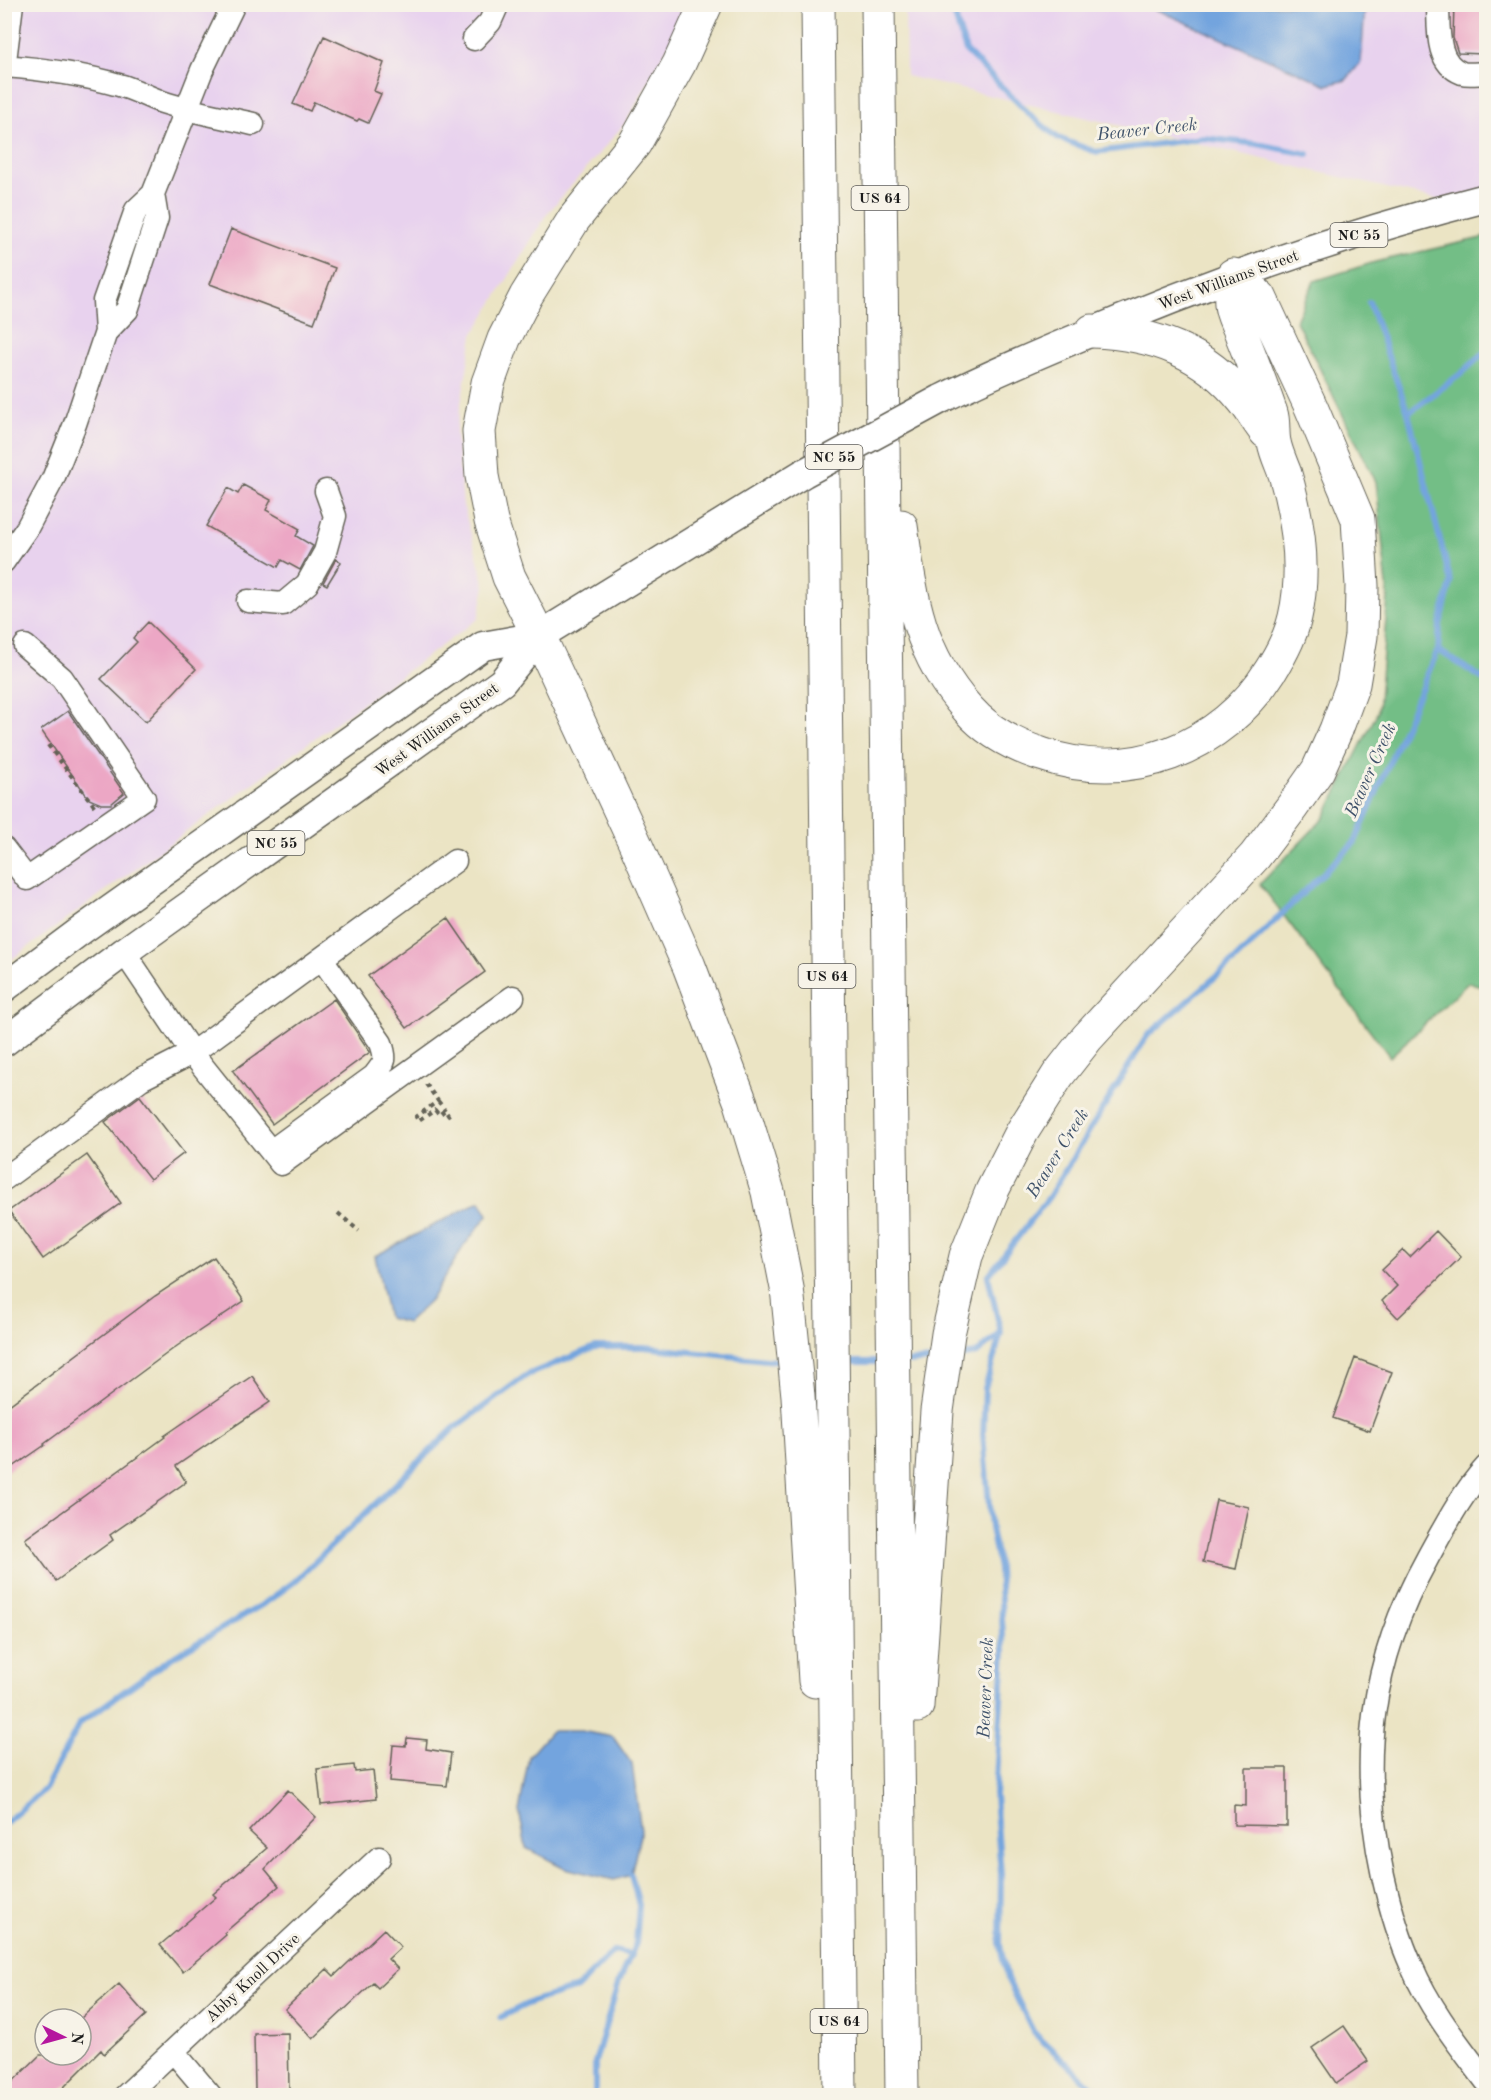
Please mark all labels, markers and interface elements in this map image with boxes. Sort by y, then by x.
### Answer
water label: Beaver Creek [1095,116,1198,144]
road number: US 64 [852,186,908,210]
road number: NC 55 [1330,223,1388,247]
street label: West Williams Street [1156,248,1301,314]
road number: NC 55 [806,445,862,469]
street label: West Williams Street [373,680,502,781]
water label: Beaver Creek [1342,720,1400,821]
road number: NC 55 [248,831,304,855]
road number: US 64 [798,964,856,988]
water label: Beaver Creek [1023,1106,1092,1202]
water label: Beaver Creek [975,1637,997,1740]
street label: Abby Knoll Drive [203,1931,303,2026]
north arrow [33,2007,93,2067]
road number: US 64 [810,2009,868,2033]
text: N [67,2031,84,2046]

